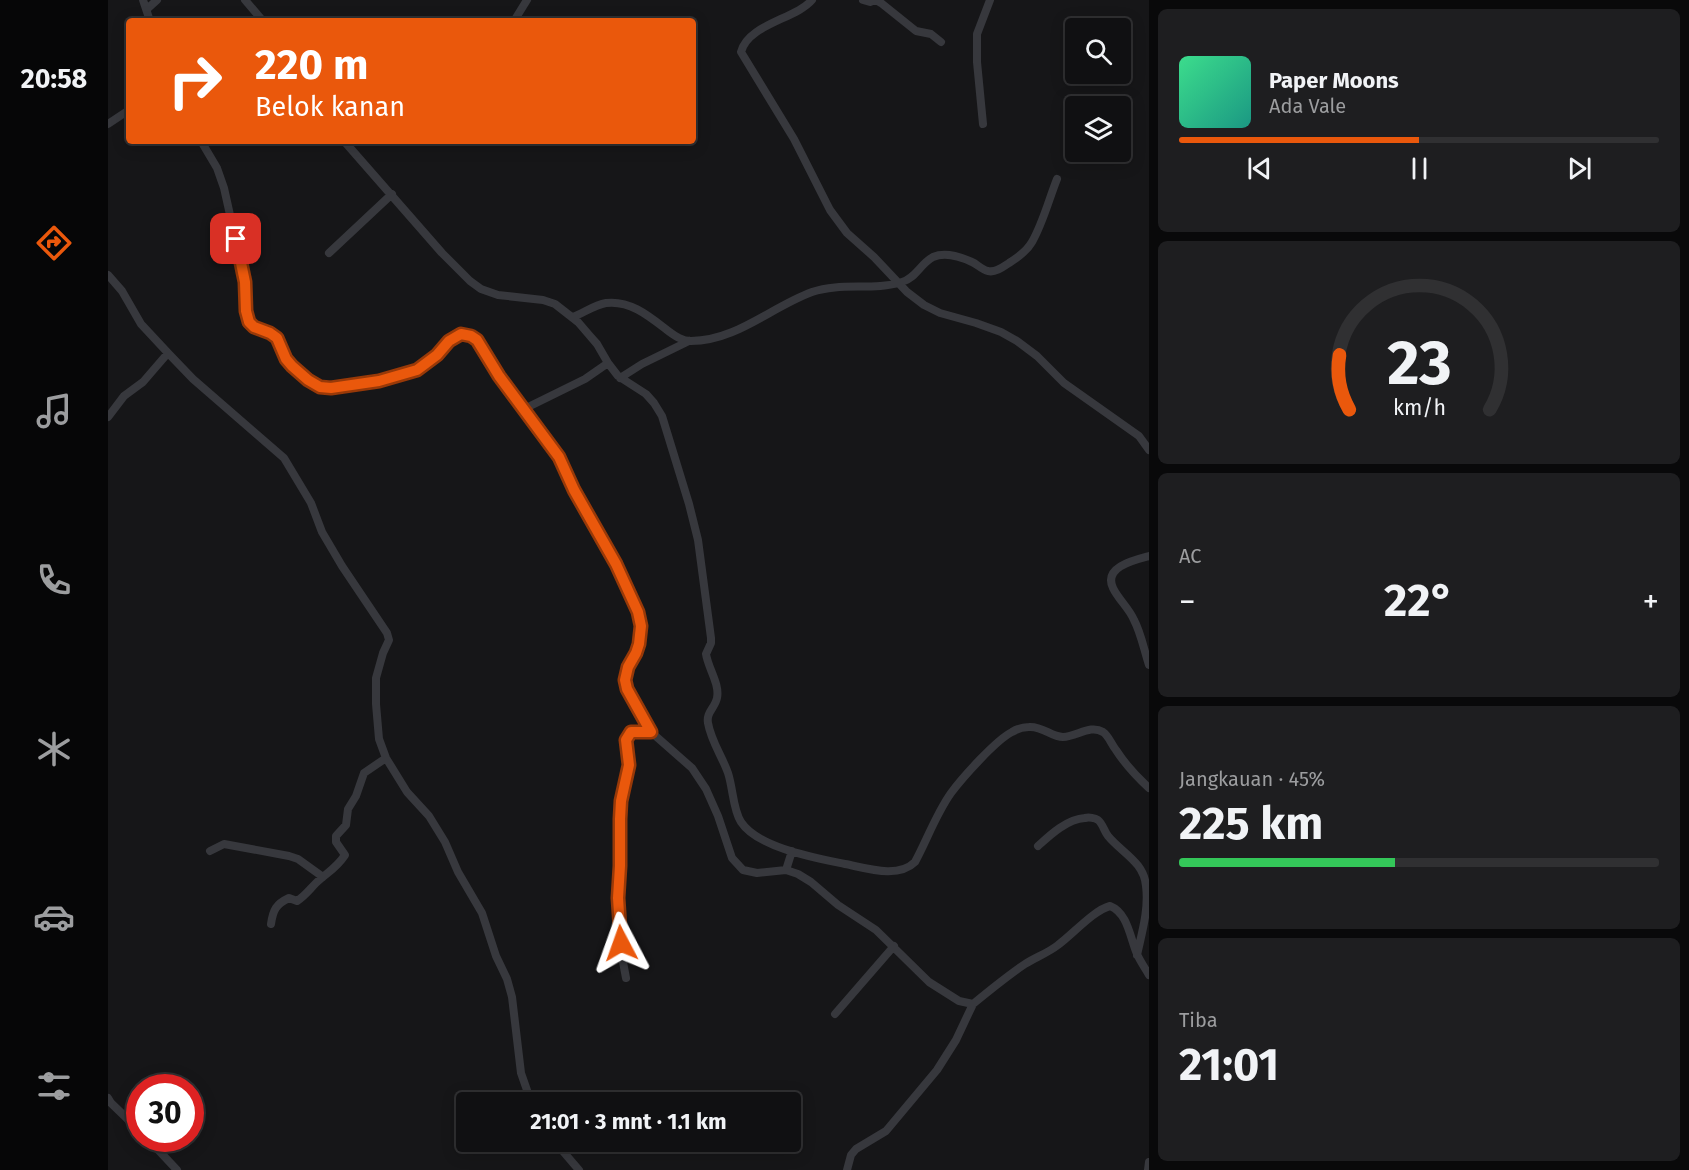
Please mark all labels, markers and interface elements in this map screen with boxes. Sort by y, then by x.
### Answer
map controls [1065,18,1131,162]
button: search [1065,18,1131,84]
text: 220 m [255,40,368,90]
icon: right [156,42,234,120]
text: 20:58 [21,63,87,95]
text: Paper Moons [1269,67,1399,94]
text: Belok kanan [255,91,405,123]
text: Ada Vale [1269,94,1346,118]
button: layers [1065,96,1131,162]
icon: previous [1243,152,1276,185]
icon: pause [1403,152,1436,185]
icon: next [1563,152,1596,185]
pin [210,213,261,264]
icon: directions [33,222,75,264]
icon: arrive [219,222,252,255]
text: 23 [1387,326,1451,401]
icon: music [33,390,75,432]
text: km/h [1392,395,1446,421]
text: AC [1179,544,1201,568]
icon: phone [33,559,75,601]
text: 22° [1384,574,1454,628]
text: − [1179,582,1196,622]
text: + [1643,582,1659,622]
icon: climate [33,728,75,770]
text: Jangkauan · 45% [1179,767,1325,791]
text: 225 km [1179,797,1323,851]
icon: car [33,896,75,938]
position arrow [589,911,653,975]
text: Tiba [1179,1008,1218,1032]
text: 21:01 [1179,1038,1279,1092]
icon: filters [33,1065,75,1107]
speed limit sign: 30 [126,1074,204,1152]
text: 21:01 · 3 mnt · 1.1 km [530,1108,727,1135]

